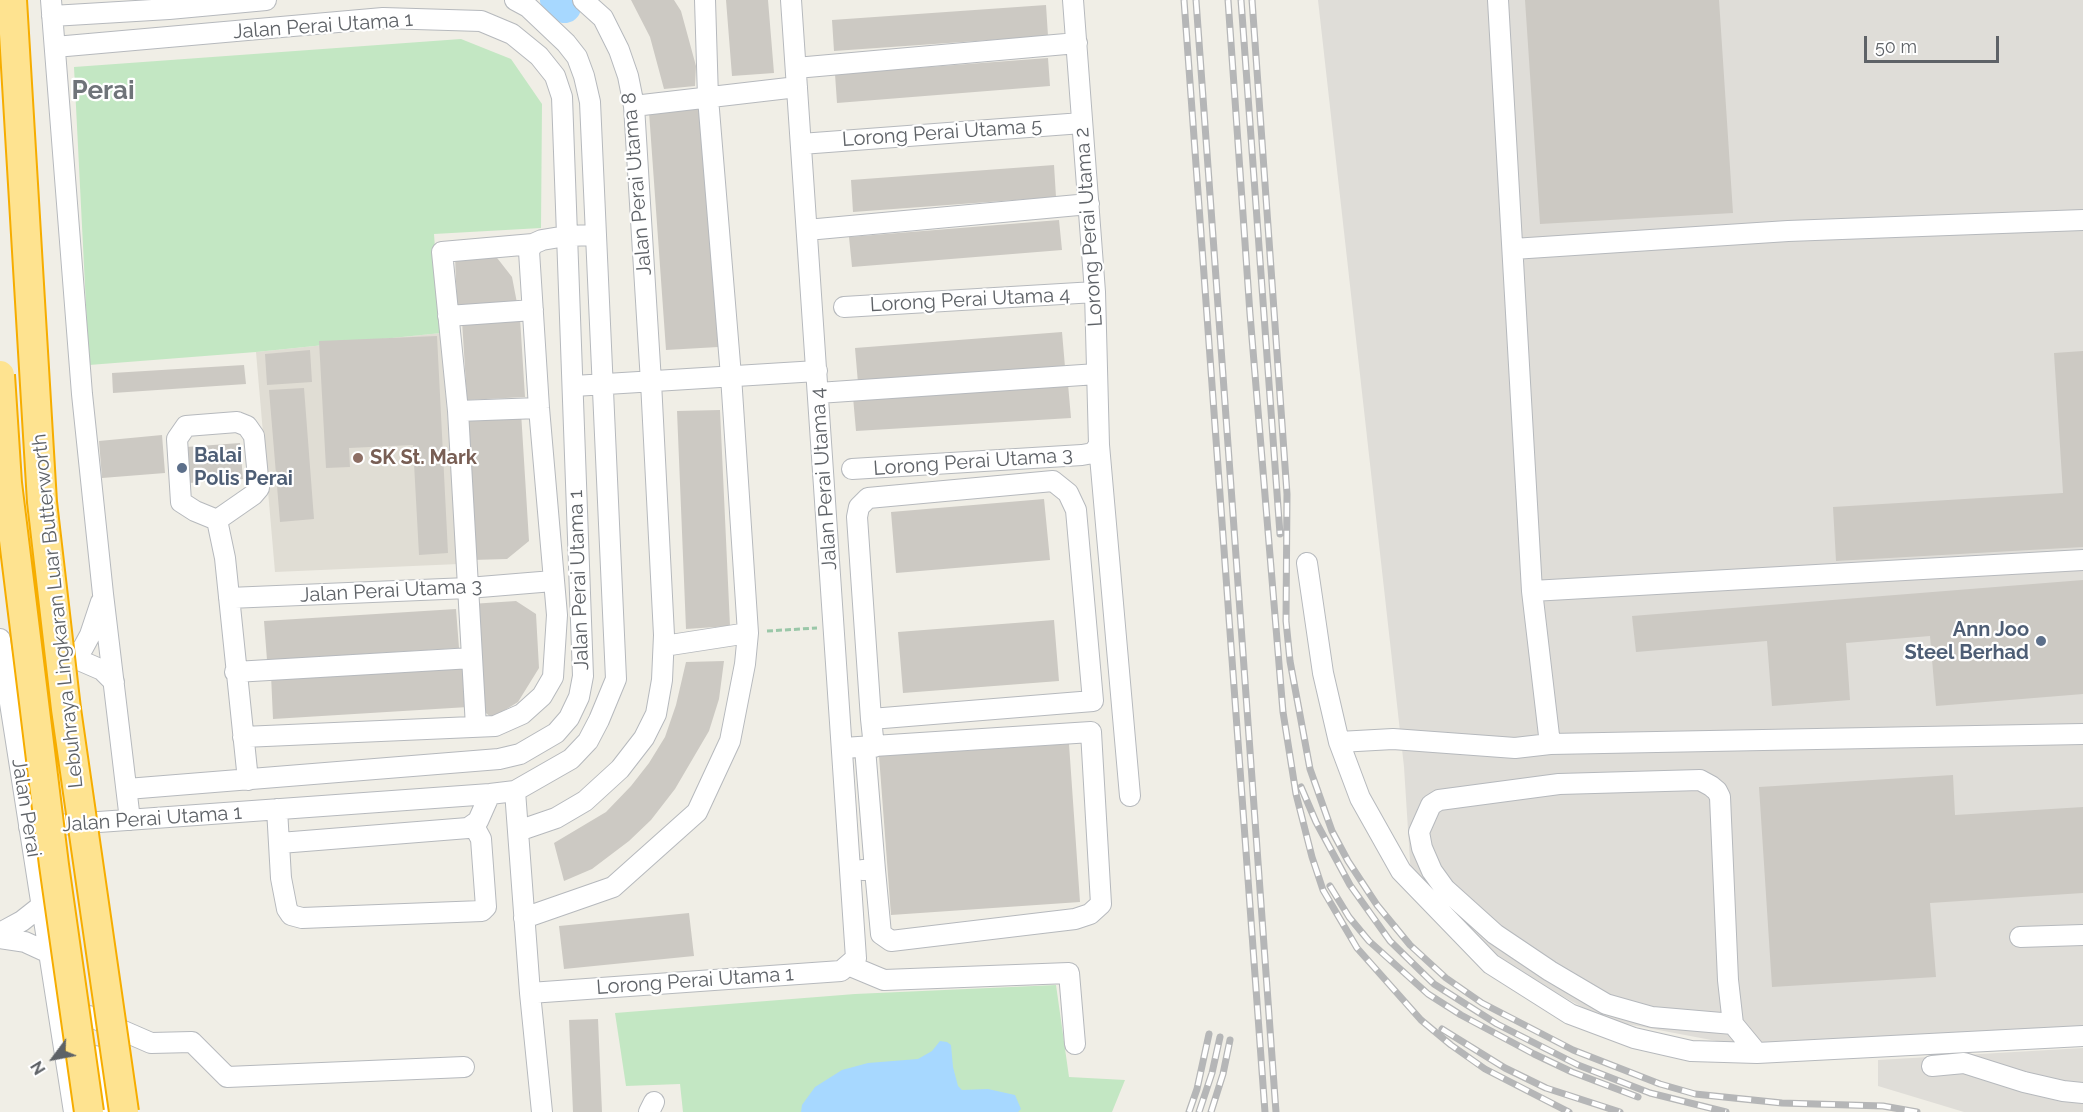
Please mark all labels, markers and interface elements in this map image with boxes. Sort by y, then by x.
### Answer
street label: Jalan Perai Utama 1 [232,8,414,44]
scale bar [1867,24,2002,62]
text: 50 m [1875,36,1917,57]
district label: Perai [71,75,135,107]
street label: Jalan Perai Utama 8 [617,91,657,277]
street label: Lorong Perai Utama 5 [841,114,1043,152]
street label: Lorong Perai Utama 2 [1070,127,1108,327]
street label: Lorong Perai Utama 4 [869,283,1071,317]
street label: Jalan Perai Utama 4 [806,387,842,571]
street label: Lebuhraya Lingkaran Luar Butterworth [27,433,89,789]
street label: Lorong Perai Utama 3 [872,443,1074,481]
place label: Balai Polis Perai [194,444,293,491]
place label: SK St. Mark [370,446,477,470]
marker: SK St. Mark [351,451,365,465]
marker: Balai Polis Perai [175,461,189,475]
street label: Jalan Perai Utama 1 [564,489,594,671]
street label: Jalan Perai Utama 3 [299,574,483,608]
place label: Ann Joo Steel Berhad [1905,618,2029,665]
marker: Ann Joo Steel Berhad [2034,634,2048,648]
street label: Jalan Perai [6,757,46,859]
street label: Jalan Perai Utama 1 [61,801,243,837]
street label: Lorong Perai Utama 1 [595,962,795,1000]
north arrow [24,1028,84,1088]
text: N [27,1058,50,1078]

